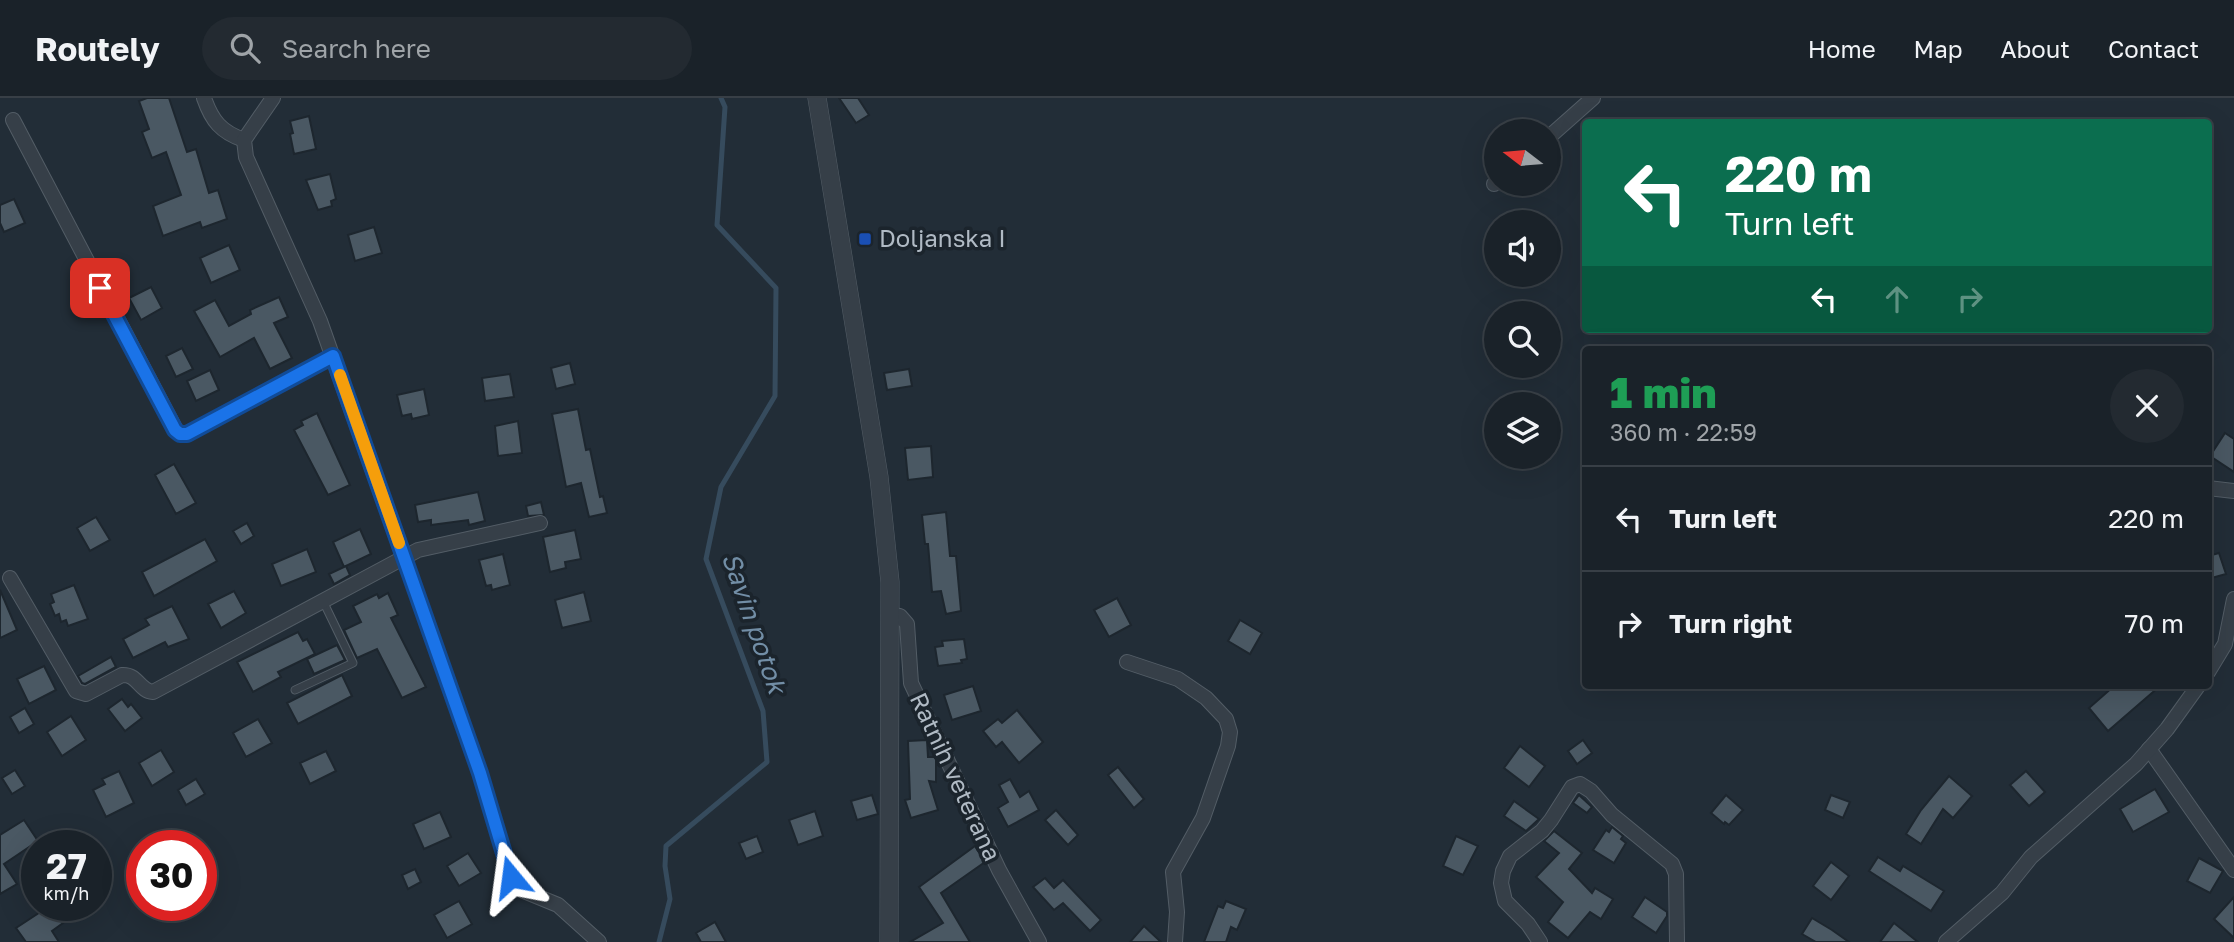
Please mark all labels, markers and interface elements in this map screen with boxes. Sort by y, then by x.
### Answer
search box [202,17,692,80]
text: Routely [35,29,160,68]
icon: search [226,29,264,67]
text: Search here [282,33,431,64]
text: Home [1808,34,1876,63]
text: Map [1914,34,1963,63]
text: About [2001,34,2070,63]
text: Contact [2108,34,2199,63]
north arrow [1484,119,1561,196]
map controls [1484,119,1561,469]
text: 220 m [1725,144,1872,203]
icon: left [1610,147,1701,238]
text: Turn left [1725,204,1854,242]
button: sound [1484,210,1561,287]
place label: Doljanska I [879,223,1006,252]
marker: Doljanska I [857,231,873,247]
pin [70,258,130,318]
icon: arrive [81,269,119,307]
icon: left [1805,280,1843,318]
icon: ahead [1878,280,1916,318]
icon: right [1951,280,1989,318]
button: search [1484,301,1561,378]
text: 1 min [1610,367,1717,417]
button: close [2110,369,2184,443]
button: layers [1484,392,1561,469]
text: 360 m · 22:59 [1610,418,1757,446]
icon: left [1610,500,1648,538]
text: Turn left [1669,503,1777,534]
text: 220 m [2108,503,2184,534]
water label: Savin potok [716,548,794,700]
icon: right [1610,605,1648,643]
text: Turn right [1669,608,1792,639]
text: 70 m [2125,608,2184,639]
street label: Ratnih veterana [905,688,1008,865]
speed limit sign: 30 [126,830,217,921]
position arrow [474,840,548,914]
text: 27 [46,845,87,887]
text: km/h [44,882,89,904]

